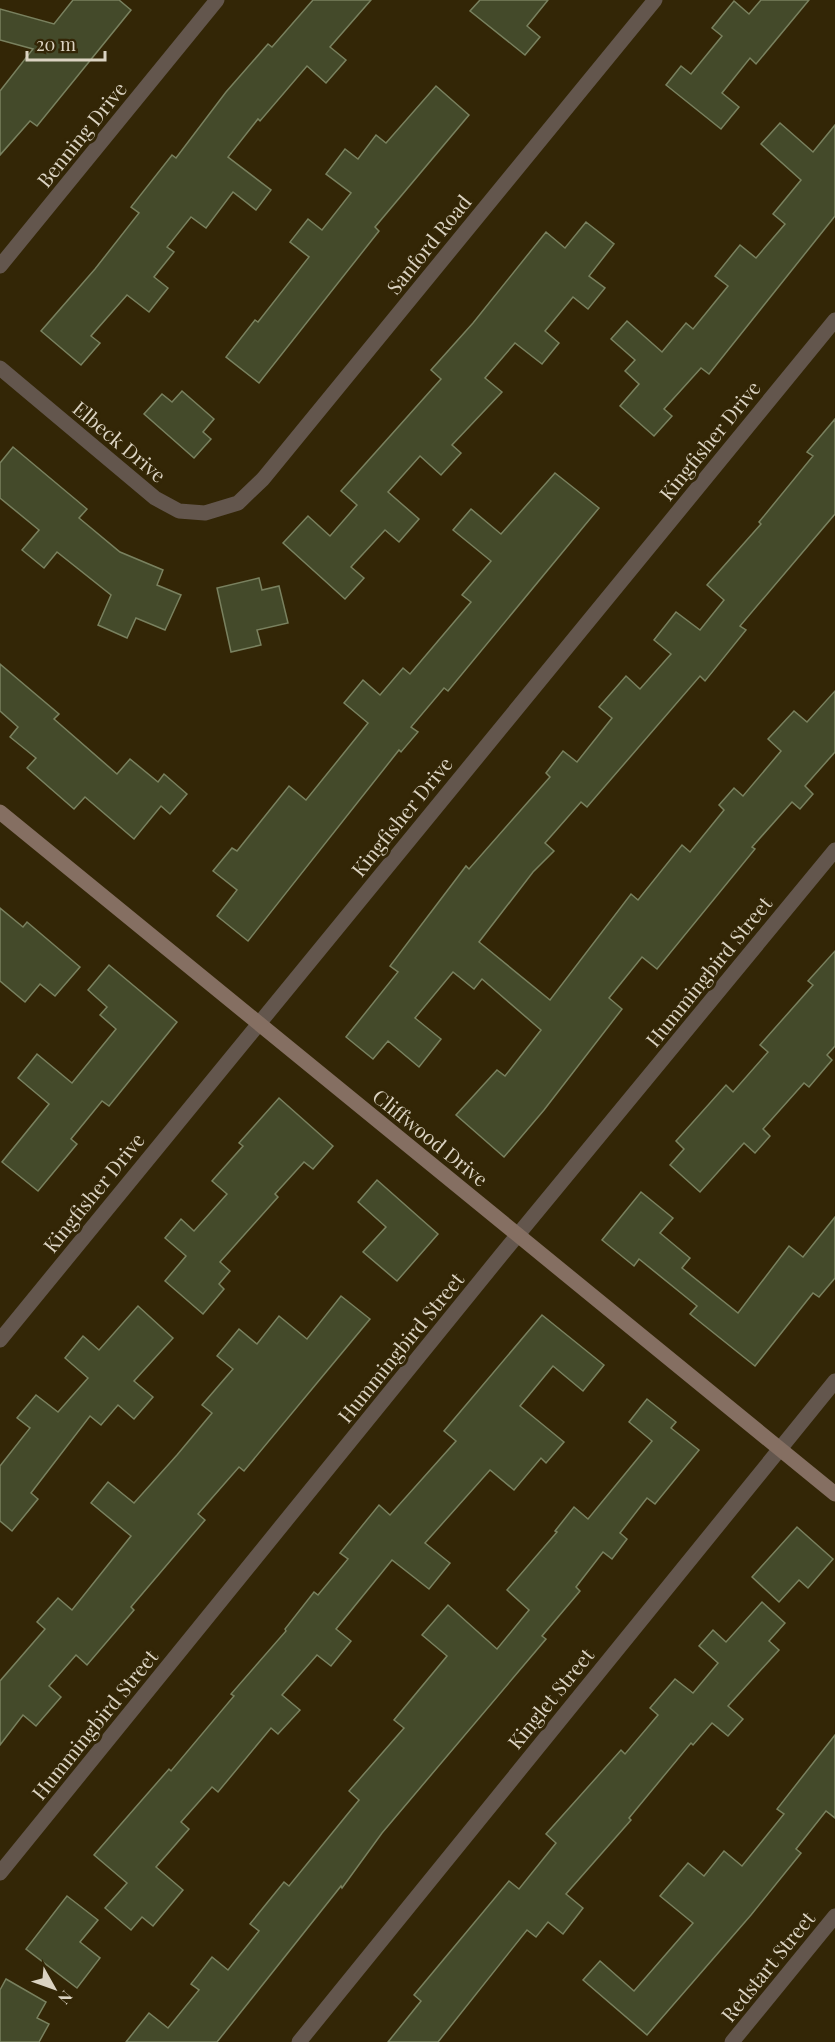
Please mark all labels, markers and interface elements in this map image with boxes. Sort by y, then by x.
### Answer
scale bar [27,24,105,62]
text: 20 m [36,32,76,56]
street label: Benning Drive [30,76,132,192]
street label: Sanford Road [380,188,477,299]
street label: Kingfisher Drive [652,374,766,506]
street label: Elbeck Drive [68,394,172,488]
street label: Kingfisher Drive [344,750,458,882]
street label: Hummingbird Street [639,889,778,1052]
street label: Cliffwood Drive [368,1082,494,1192]
street label: Kingfisher Drive [36,1126,150,1258]
street label: Hummingbird Street [331,1265,470,1428]
street label: Kinglet Street [501,1641,600,1754]
street label: Hummingbird Street [25,1642,164,1805]
street label: Redstart Street [714,1904,821,2027]
north arrow [24,1958,84,2018]
text: N [54,1987,78,2009]

